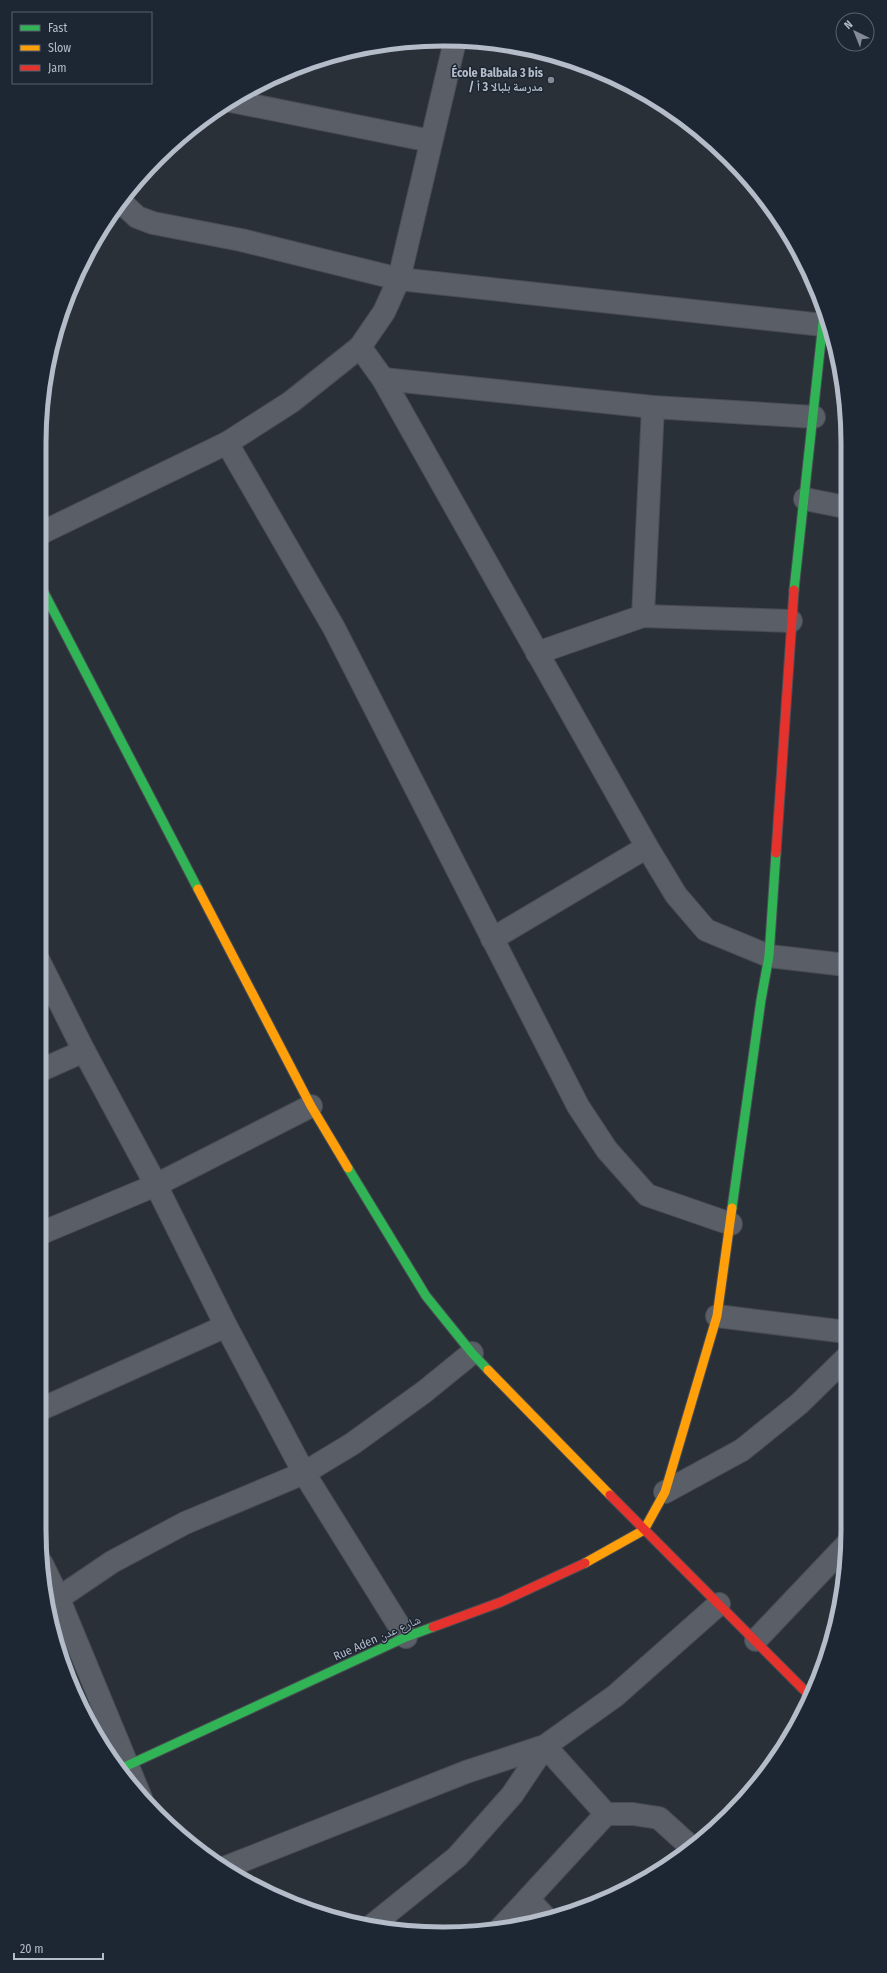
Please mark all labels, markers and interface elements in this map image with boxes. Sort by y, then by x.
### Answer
legend [12,12,152,84]
north arrow [835,12,875,52]
text: N [842,18,855,32]
text: Fast [48,21,67,35]
text: Slow [48,41,71,55]
text: Jam [48,61,66,75]
place label: École Balbala 3 bis / مدرسة بلبالا 3 أ [452,64,544,94]
marker: École Balbala 3 bis / مدرسة بلبالا 3 أ [546,75,556,85]
street label: Rue Aden شارع عدن [331,1612,423,1664]
scale bar [14,1935,103,1961]
text: 20 m [20,1942,44,1956]

